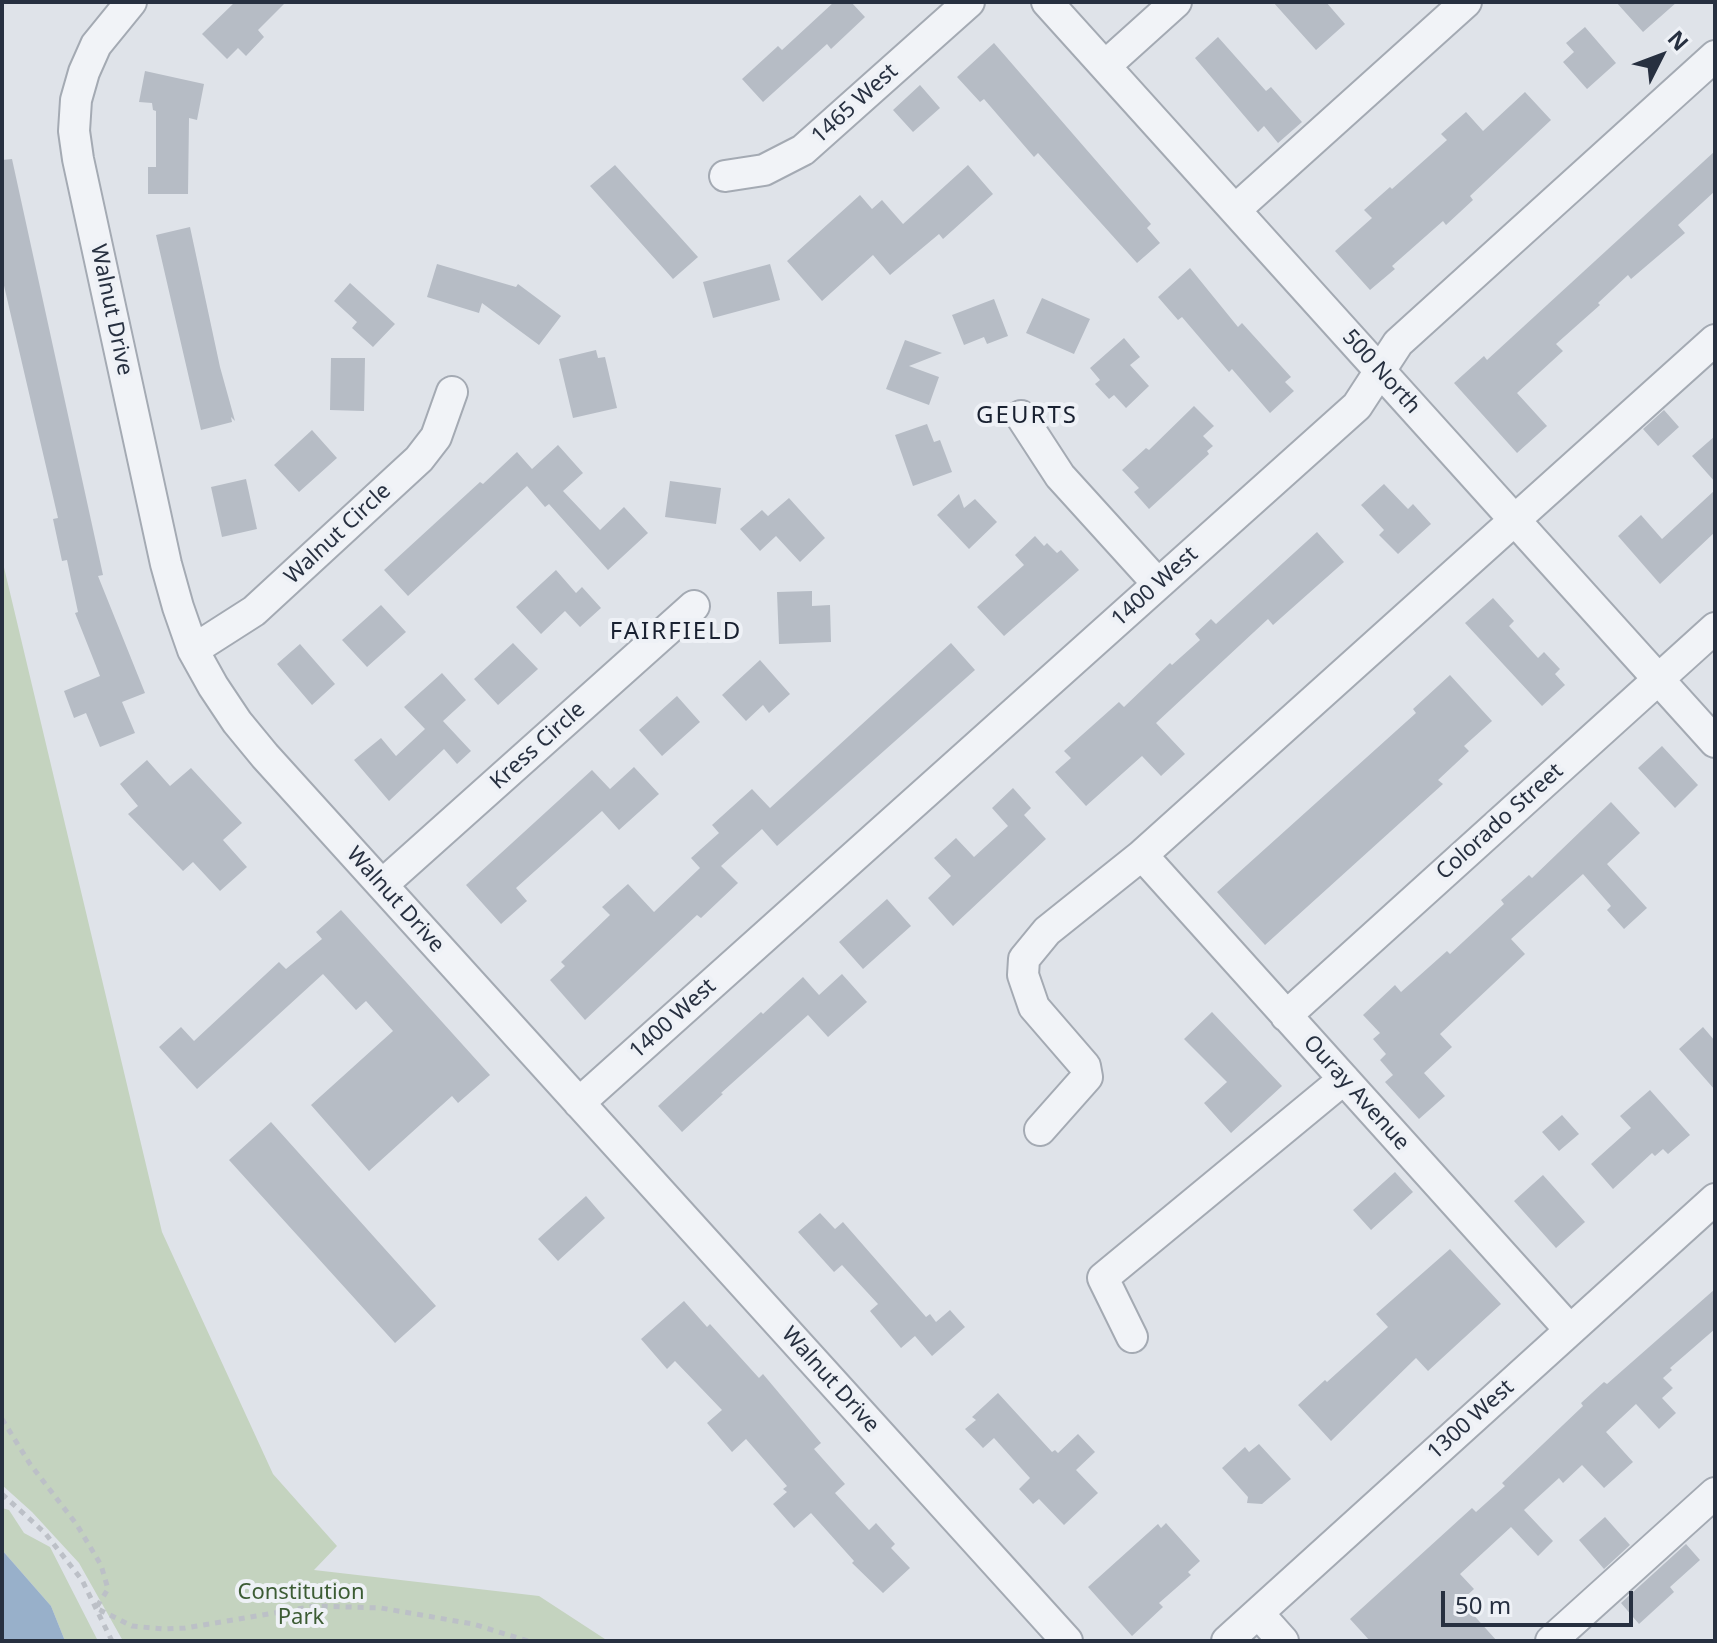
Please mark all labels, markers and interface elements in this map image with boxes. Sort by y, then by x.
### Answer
north arrow [1621,16,1701,96]
text: N [1662,23,1696,57]
street label: 1465 West [806,58,904,150]
street label: Walnut Drive [84,242,138,378]
street label: 500 North [1336,324,1426,420]
district label: GEURTS [976,402,1078,430]
street label: Walnut Circle [279,478,397,590]
street label: 1400 West [1106,541,1204,633]
district label: FAIRFIELD [610,618,742,646]
street label: Kress Circle [485,697,591,795]
street label: Colorado Street [1431,758,1569,886]
street label: Walnut Drive [341,842,449,958]
street label: 1400 West [624,973,722,1065]
street label: Ouray Avenue [1297,1030,1415,1156]
street label: Walnut Drive [776,1322,884,1438]
street label: 1300 West [1422,1374,1520,1466]
scale bar [1445,1575,1637,1625]
park label: Constitution Park [237,1580,365,1632]
text: 50 m [1455,1588,1511,1621]

